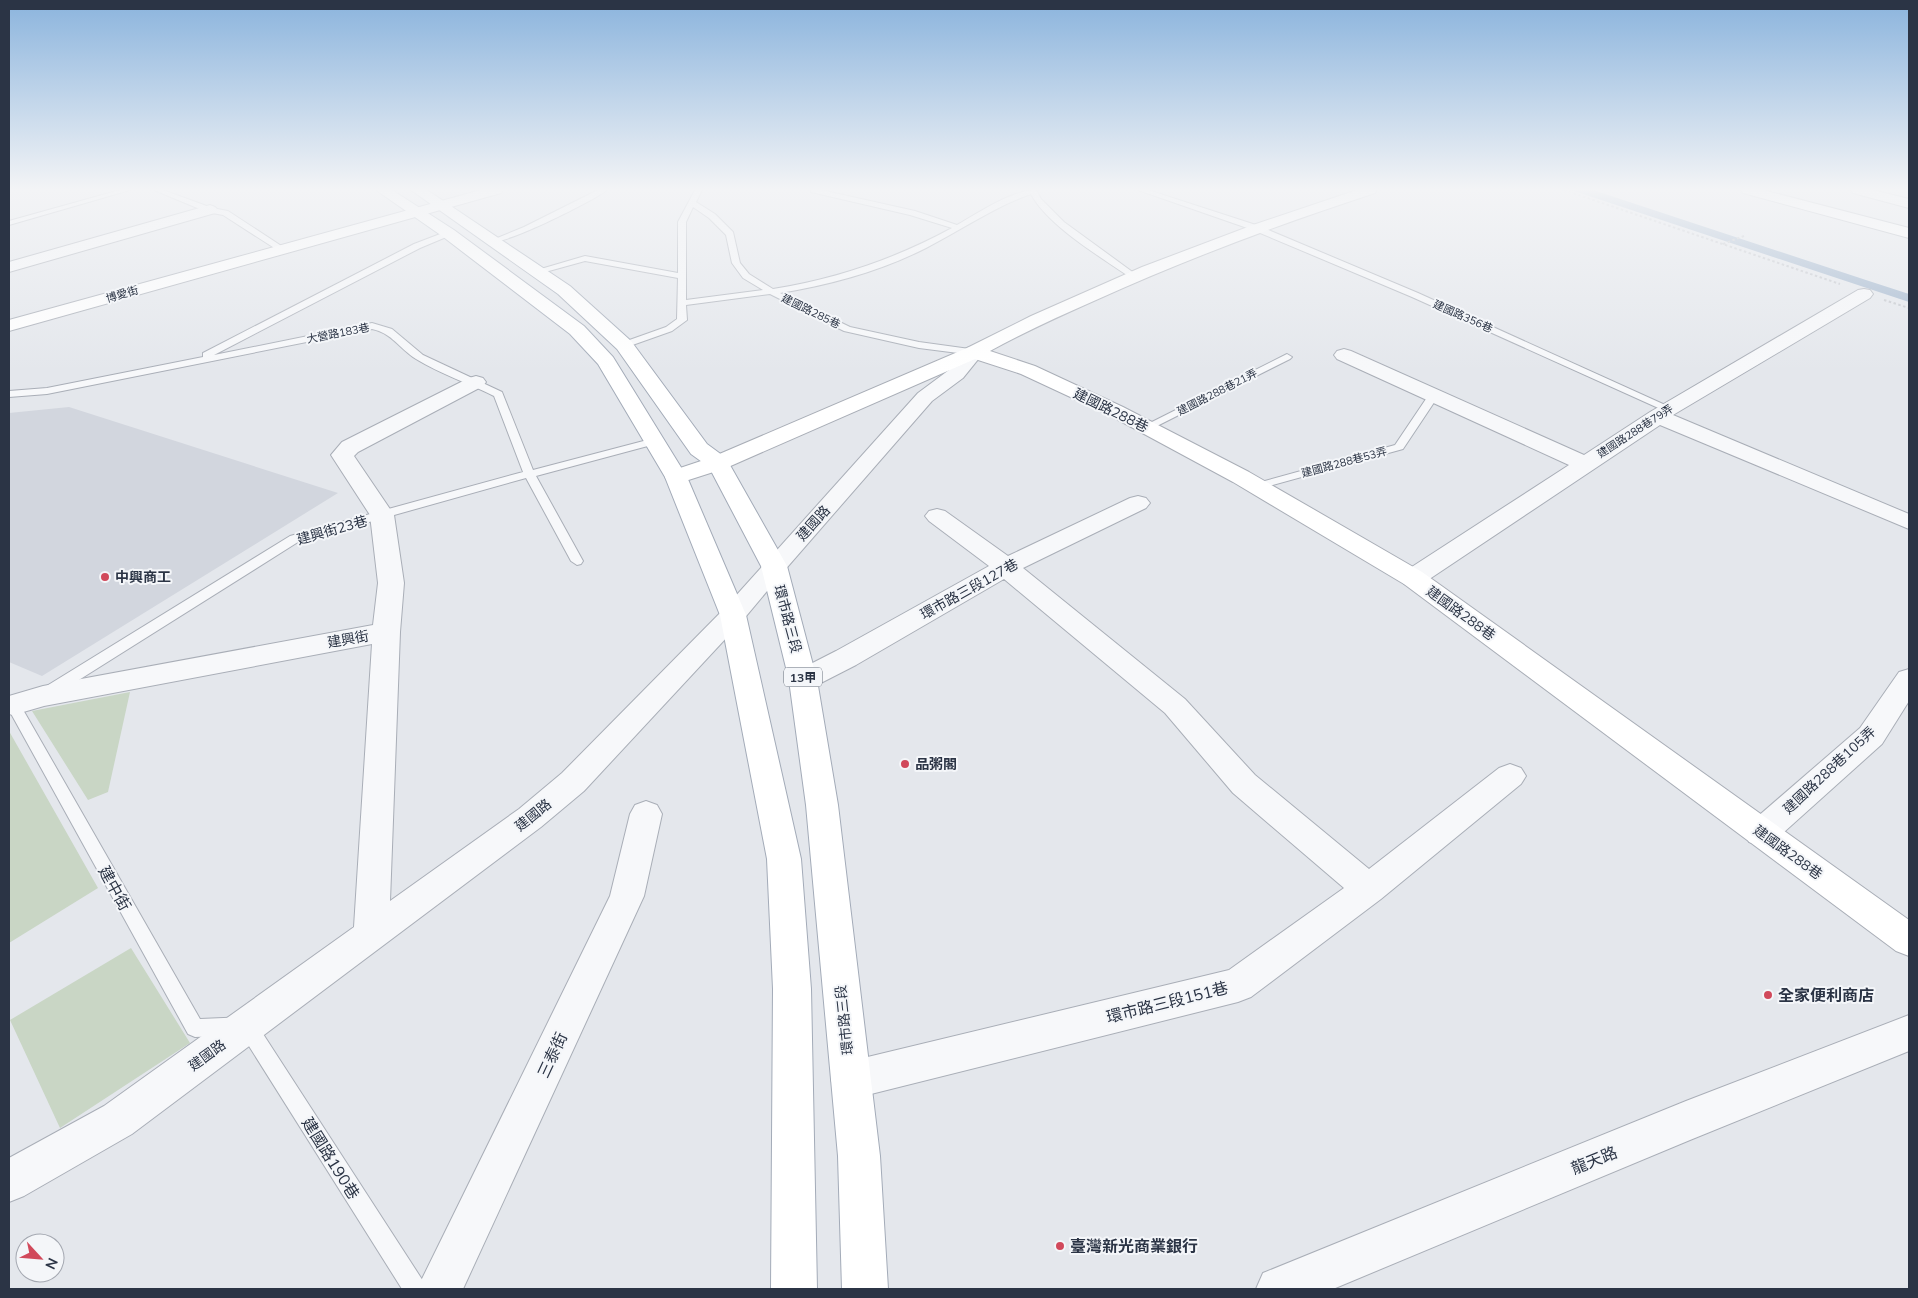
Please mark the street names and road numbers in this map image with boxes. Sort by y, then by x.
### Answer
street label: 博愛街 [104,283,140,305]
street label: 建國路285巷 [779,291,843,331]
street label: 建國路356巷 [1431,297,1495,335]
street label: 大營路183巷 [305,320,371,346]
street label: 建國路288巷21弄 [1175,366,1259,418]
street label: 建國路288巷 [1071,384,1151,436]
street label: 建國路288巷79弄 [1594,401,1676,461]
street label: 建國路288巷53弄 [1300,444,1388,480]
street label: 建國路 [792,501,834,545]
street label: 建興街23巷 [295,511,369,549]
street label: 環市路三段127巷 [917,555,1021,623]
street label: 建國路288巷 [1423,582,1499,644]
street label: 環市路三段 [770,583,806,655]
street label: 建興街 [326,626,370,652]
road number: 13甲 [784,668,822,686]
street label: 建國路288巷105弄 [1779,722,1879,818]
street label: 建國路 [511,795,555,835]
street label: 建國路288巷 [1750,821,1826,883]
street label: 建中街 [95,862,135,914]
street label: 環市路三段151巷 [1104,977,1230,1027]
street label: 環市路三段 [831,984,857,1056]
street label: 三泰街 [533,1029,571,1081]
street label: 建國路 [185,1035,229,1075]
street label: 建國路190巷 [298,1113,364,1203]
street label: 龍天路 [1568,1142,1620,1178]

